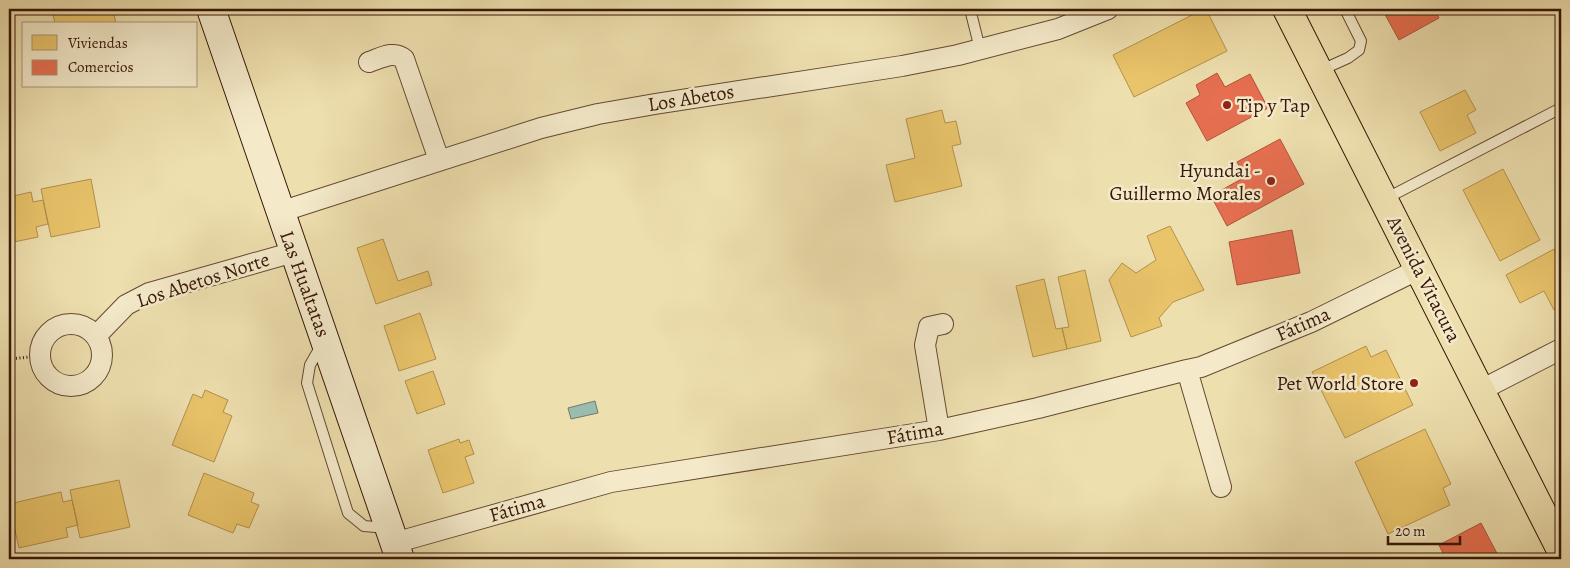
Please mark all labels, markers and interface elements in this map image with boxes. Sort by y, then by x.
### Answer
legend [22,22,198,88]
text: Viviendas [67,33,128,53]
text: Comercios [68,57,133,77]
street label: Los Abetos [646,78,736,118]
place label: Tip y Tap [1237,92,1310,119]
marker: Tip y Tap [1221,99,1233,111]
place label: Hyundai - Guillermo Morales [1110,157,1261,207]
marker: Hyundai - Guillermo Morales [1265,175,1277,187]
street label: Avenida Vitacura [1380,210,1468,347]
street label: Las Hualtatas [273,227,337,341]
street label: Los Abetos Norte [133,246,273,314]
street label: Fátima [1272,300,1335,348]
place label: Pet World Store [1276,370,1404,397]
marker: Pet World Store [1408,377,1420,389]
street label: Fátima [885,415,946,451]
street label: Fátima [486,487,549,529]
scale bar [1388,513,1460,545]
text: 20 m [1395,521,1426,541]

